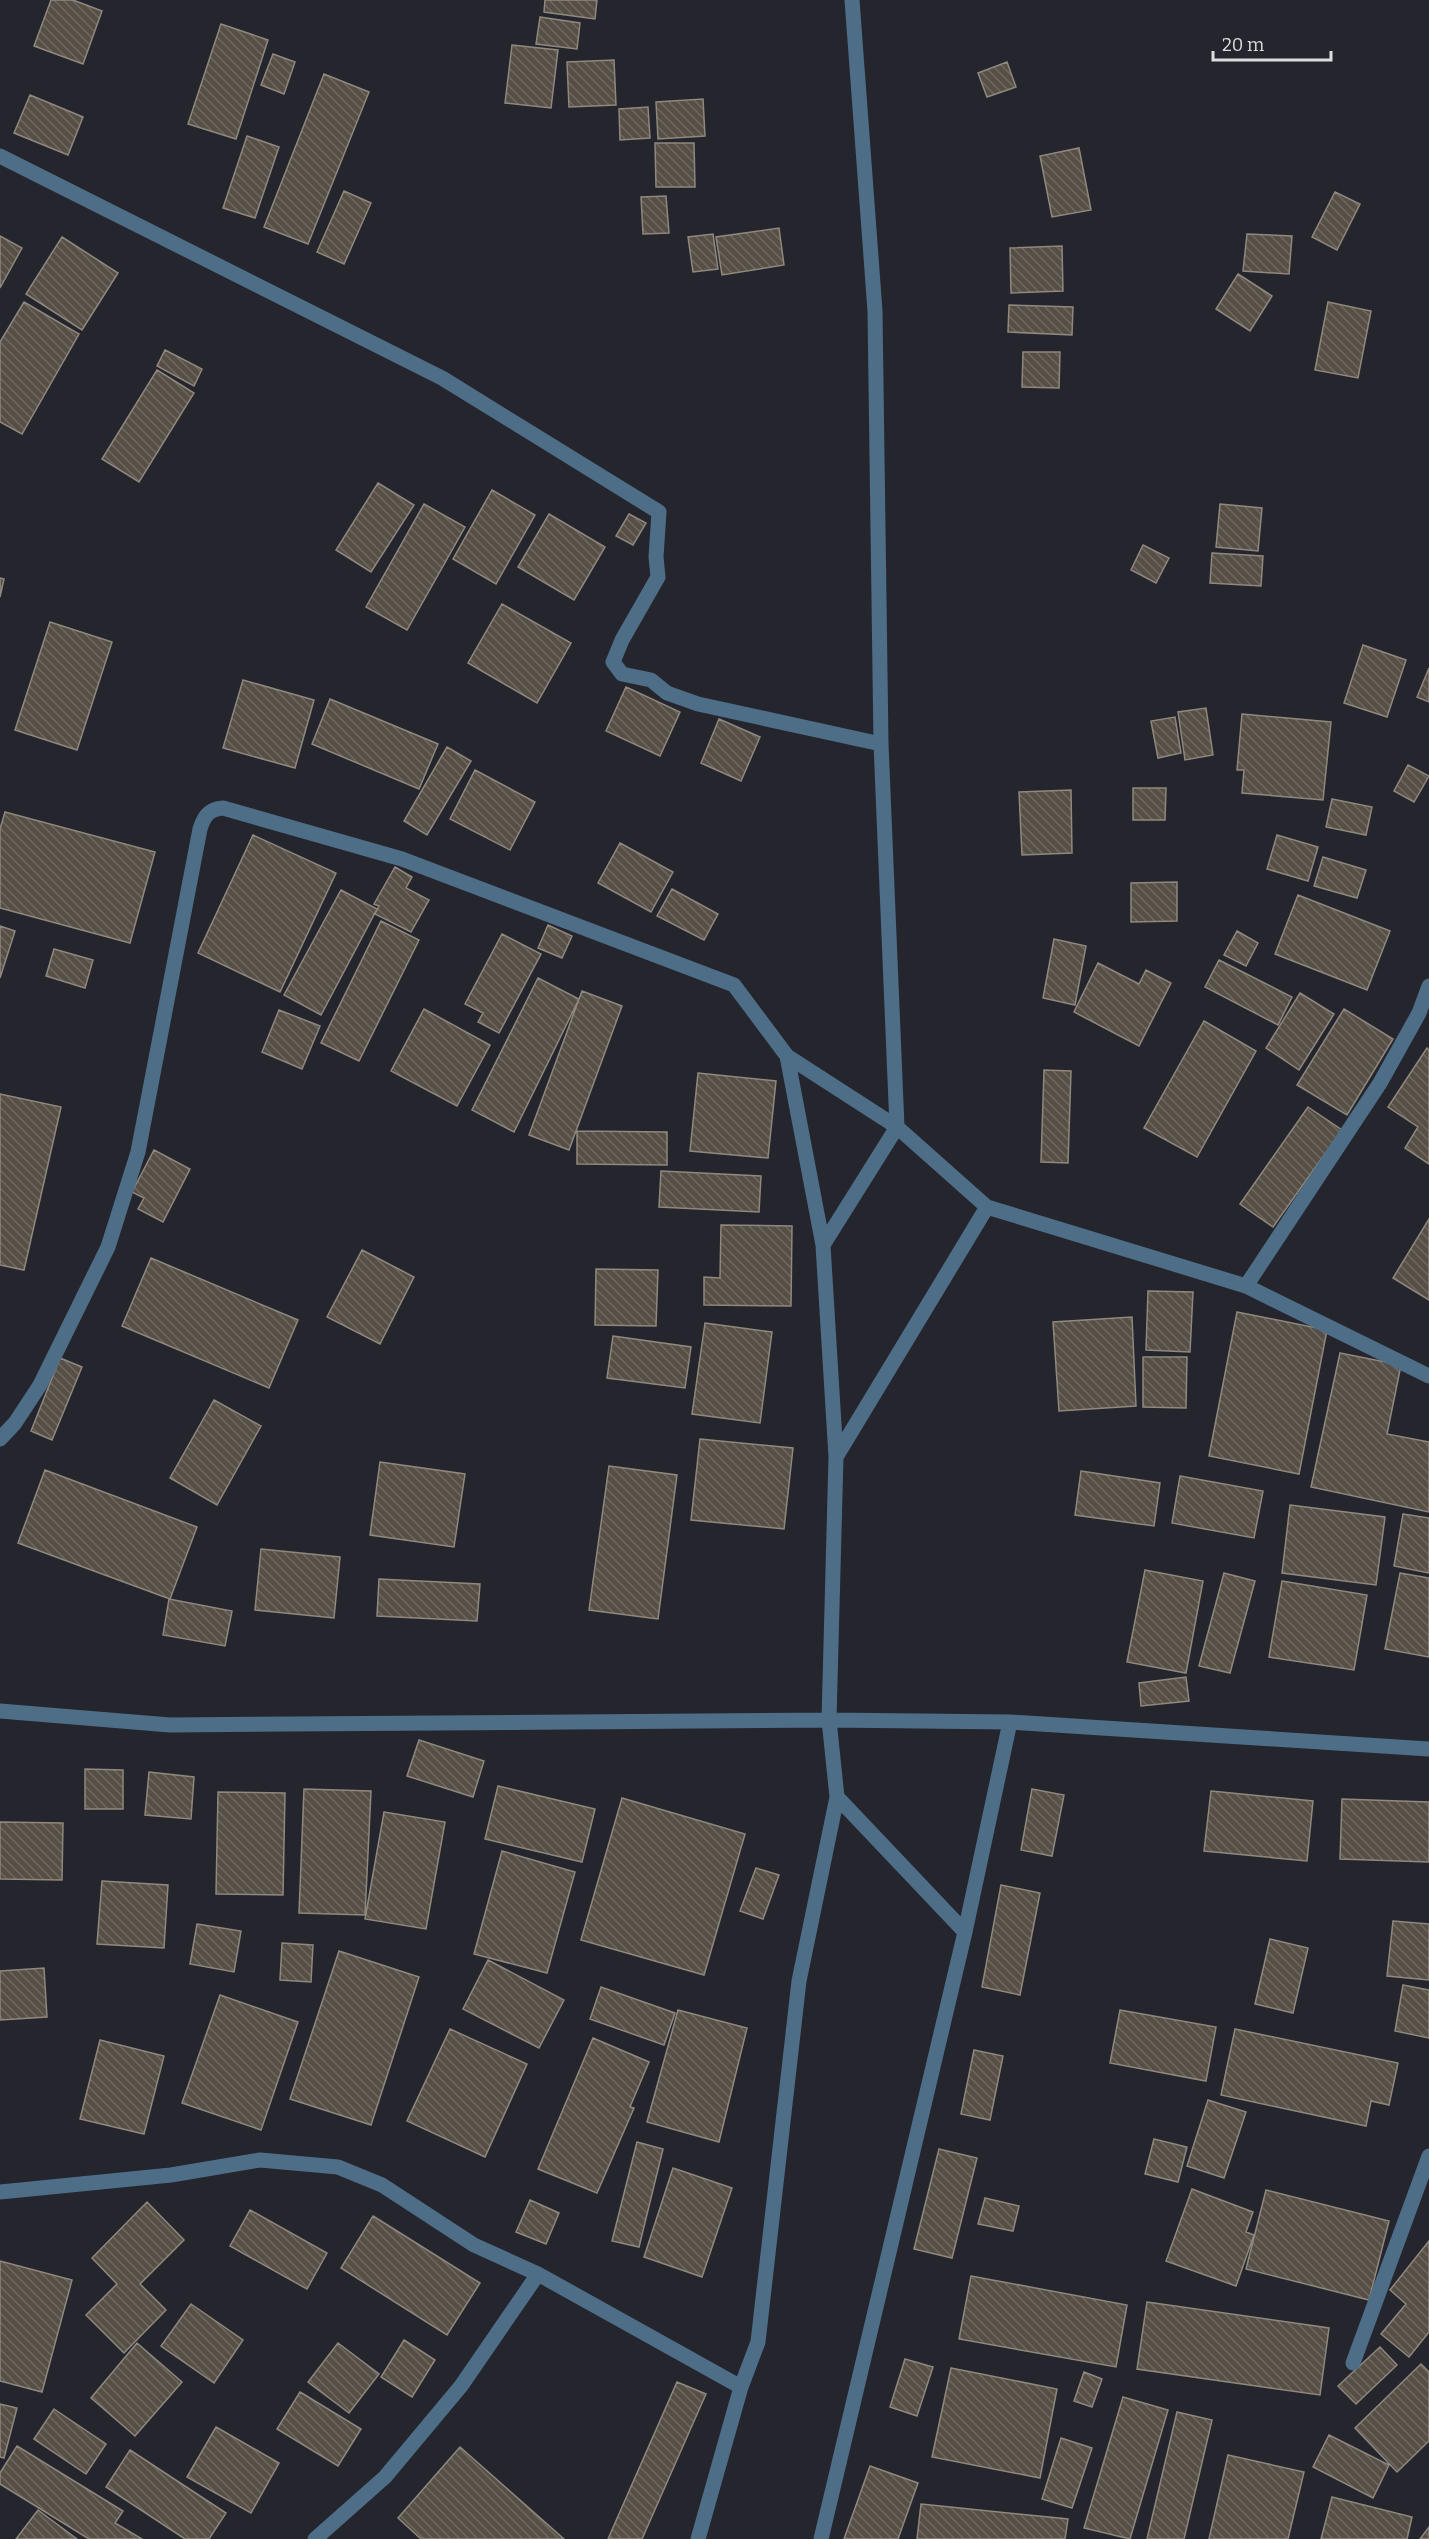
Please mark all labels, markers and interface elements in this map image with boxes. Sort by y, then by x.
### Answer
scale bar [1213,24,1332,62]
text: 20 m [1222,34,1264,56]

